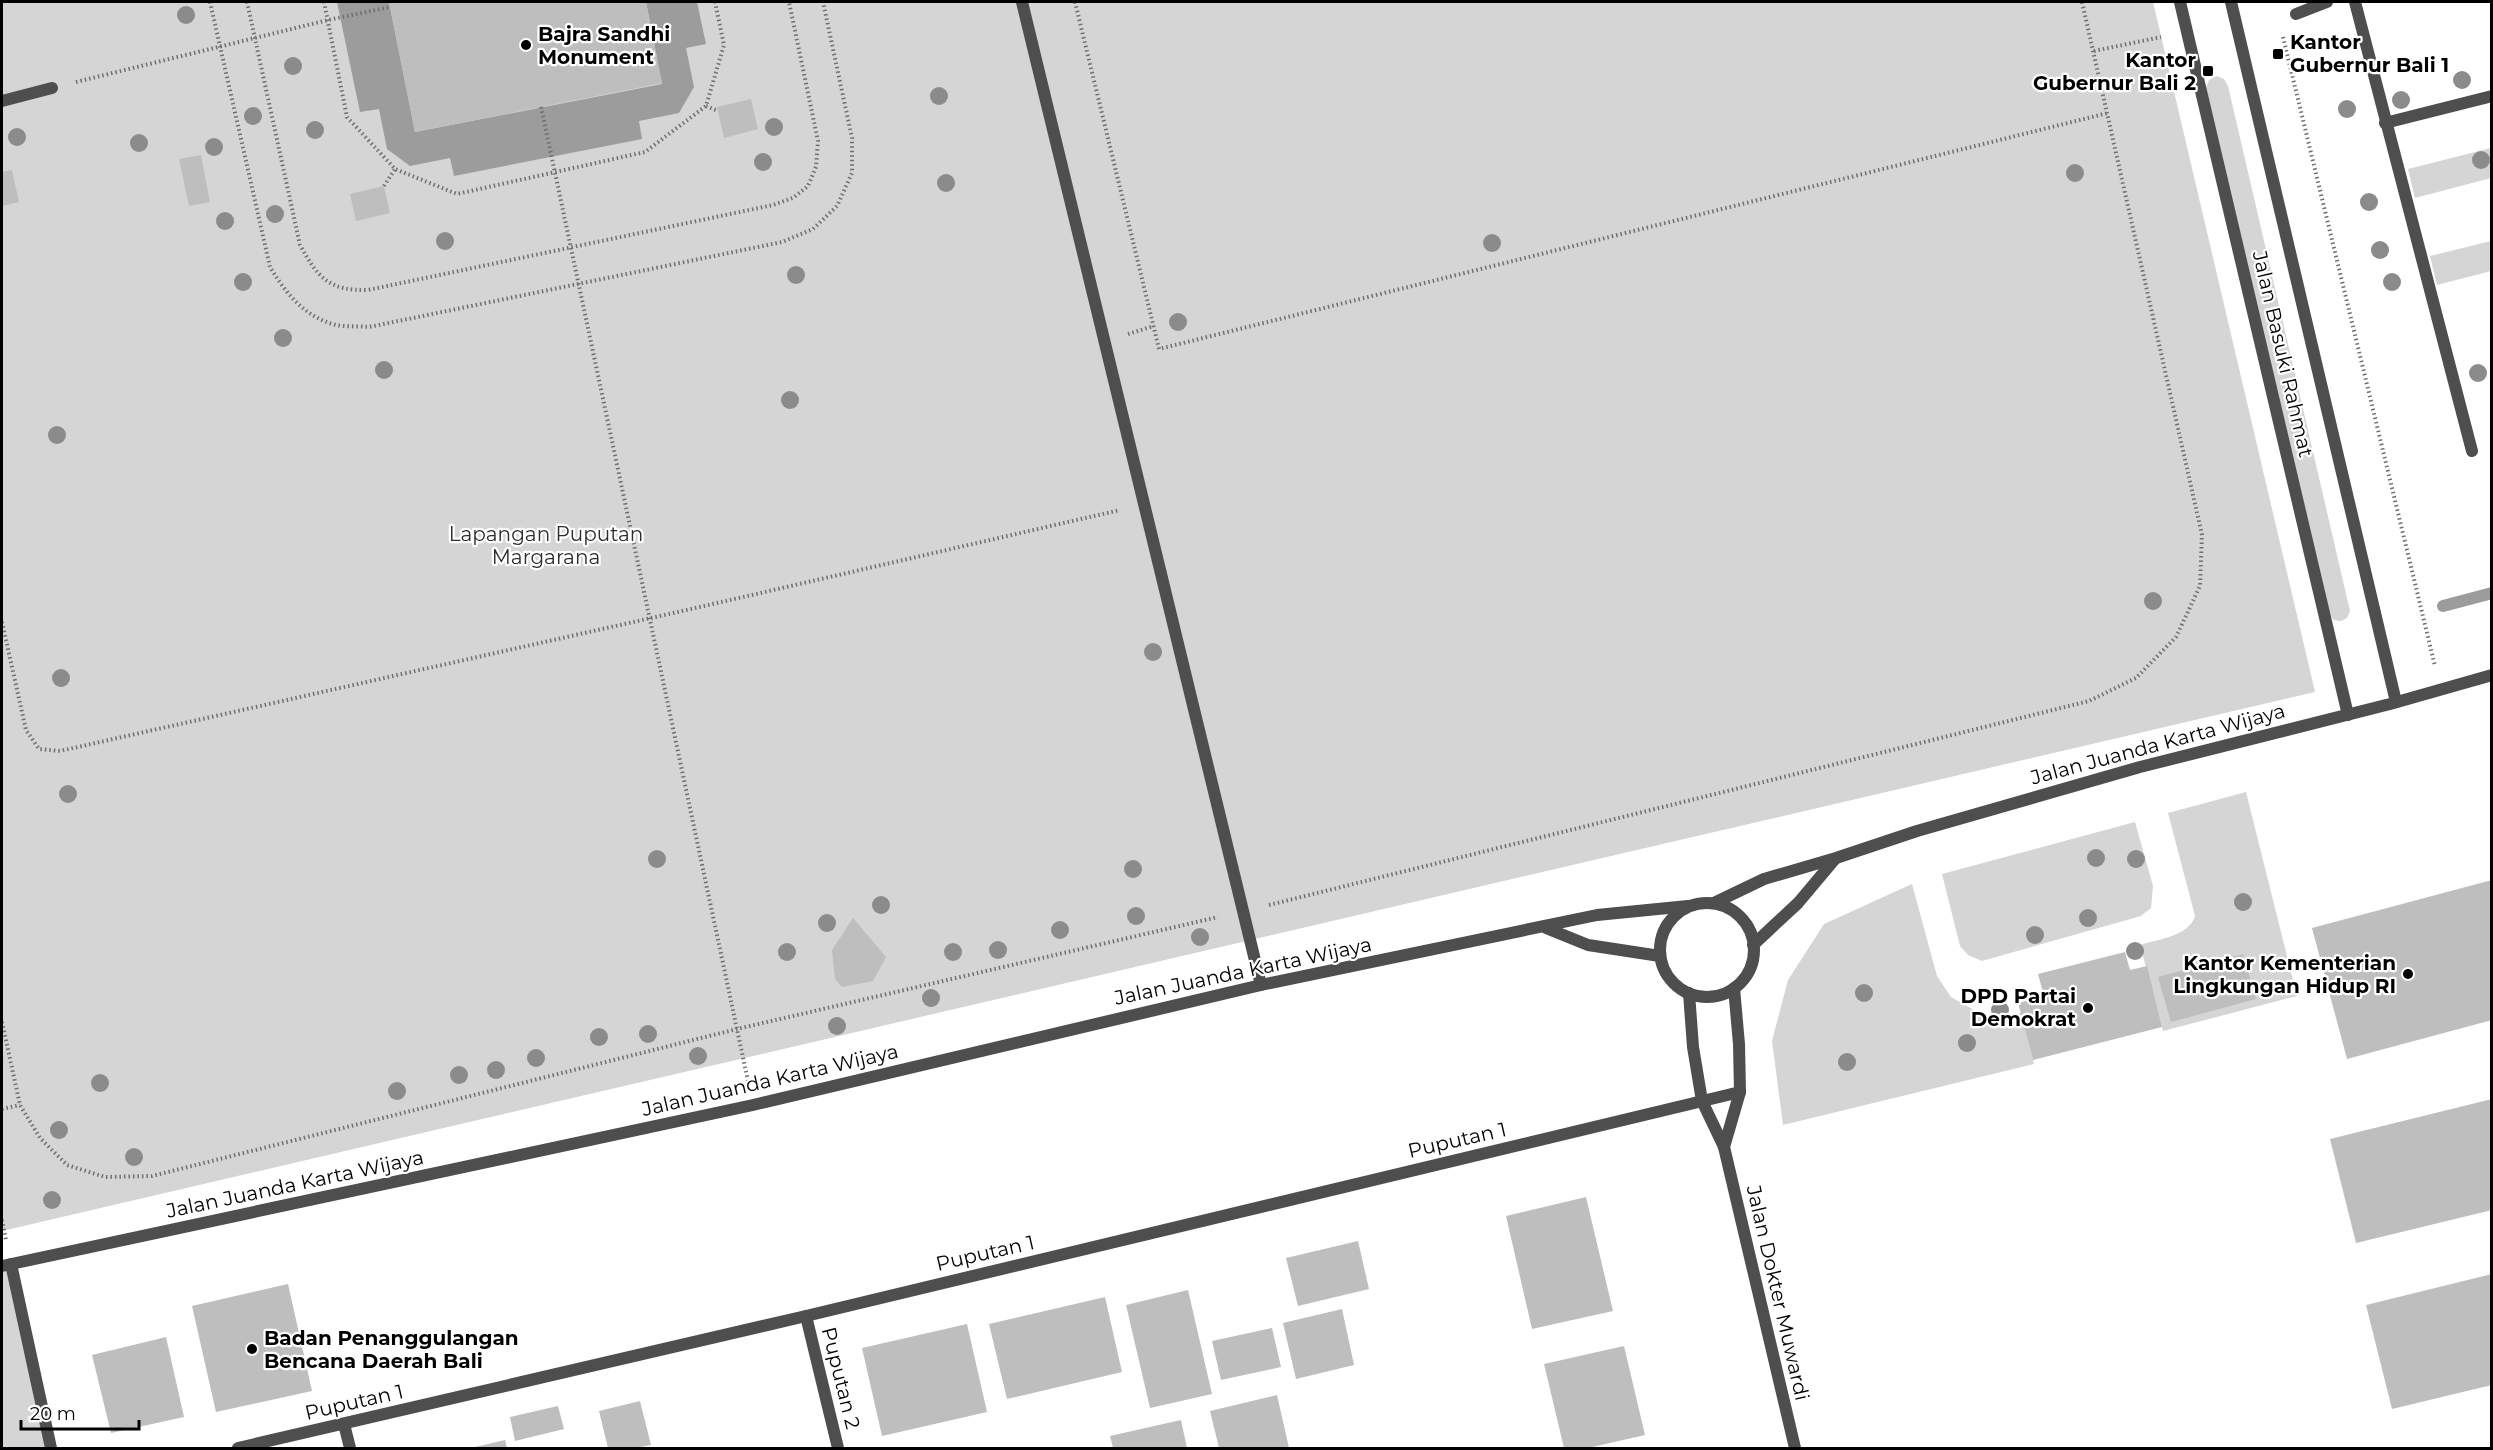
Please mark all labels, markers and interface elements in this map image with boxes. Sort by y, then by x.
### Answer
place label: Bajra Sandhi Monument [538,22,670,69]
place label: Kantor Gubernur Bali 1 [2290,30,2449,77]
marker: Bajra Sandhi Monument [519,38,533,52]
marker: Kantor Gubernur Bali 1 [2271,47,2285,61]
place label: Kantor Gubernur Bali 2 [2033,48,2196,95]
marker: Kantor Gubernur Bali 2 [2201,64,2215,78]
street label: Jalan Basuki Rahmat [2247,247,2318,460]
park label: Lapangan Puputan Margarana [449,522,643,569]
street label: Jalan Juanda Karta Wijaya [2027,698,2288,790]
street label: Jalan Juanda Karta Wijaya [1111,932,1374,1010]
place label: Kantor Kementerian Lingkungan Hidup RI [2173,951,2396,998]
marker: Kantor Kementerian Lingkungan Hidup RI [2401,967,2415,981]
place label: DPD Partai Demokrat [1961,984,2076,1031]
marker: DPD Partai Demokrat [2081,1001,2095,1015]
street label: Jalan Juanda Karta Wijaya [639,1039,901,1121]
street label: Puputan 1 [1405,1117,1509,1163]
street label: Jalan Juanda Karta Wijaya [163,1145,426,1223]
street label: Jalan Dokter Muwardi [1741,1182,1814,1403]
street label: Puputan 1 [933,1230,1037,1276]
street label: Puputan 2 [817,1324,865,1432]
place label: Badan Penanggulangan Bencana Daerah Bali [264,1326,519,1373]
marker: Badan Penanggulangan Bencana Daerah Bali [245,1342,259,1356]
street label: Puputan 1 [302,1379,406,1425]
scale bar [21,1393,140,1431]
text: 20 m [30,1403,76,1425]

